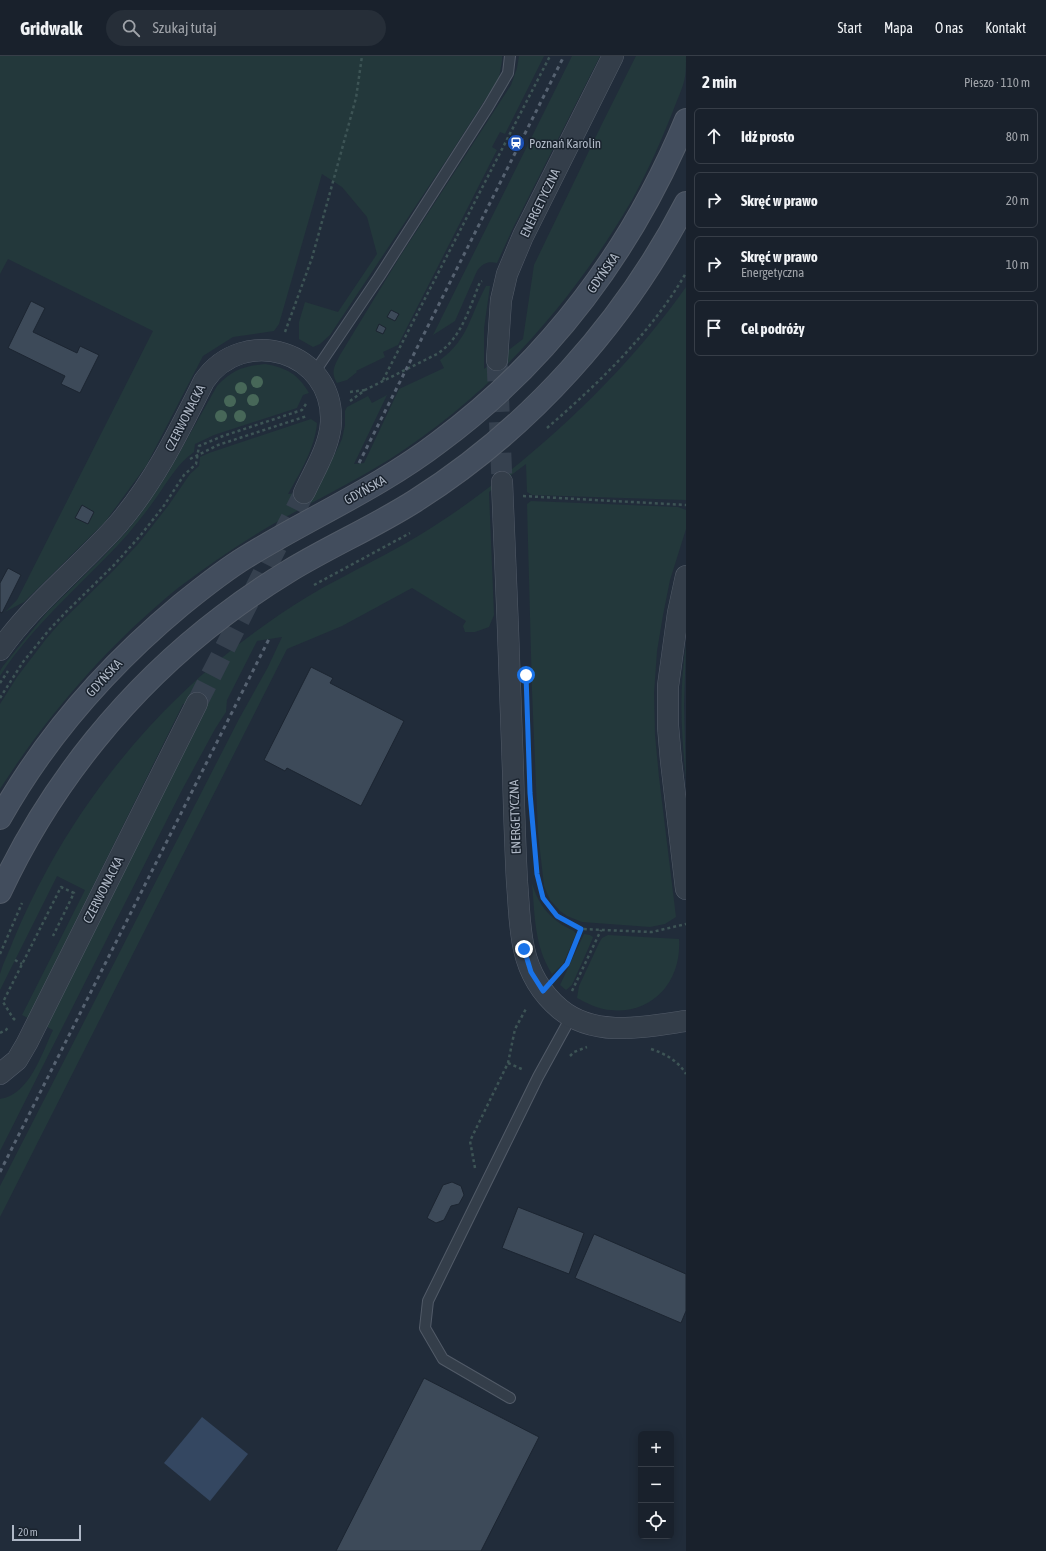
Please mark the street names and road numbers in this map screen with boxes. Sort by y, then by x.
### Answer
street label: ENERGETYCZNA [517,166,563,240]
street label: GDYŃSKA [584,250,623,296]
street label: CZERWONACKA [162,381,209,454]
street label: GDYŃSKA [341,472,389,508]
street label: GDYŃSKA [83,656,125,700]
street label: ENERGETYCZNA [506,779,524,854]
street label: CZERWONACKA [80,853,127,926]

